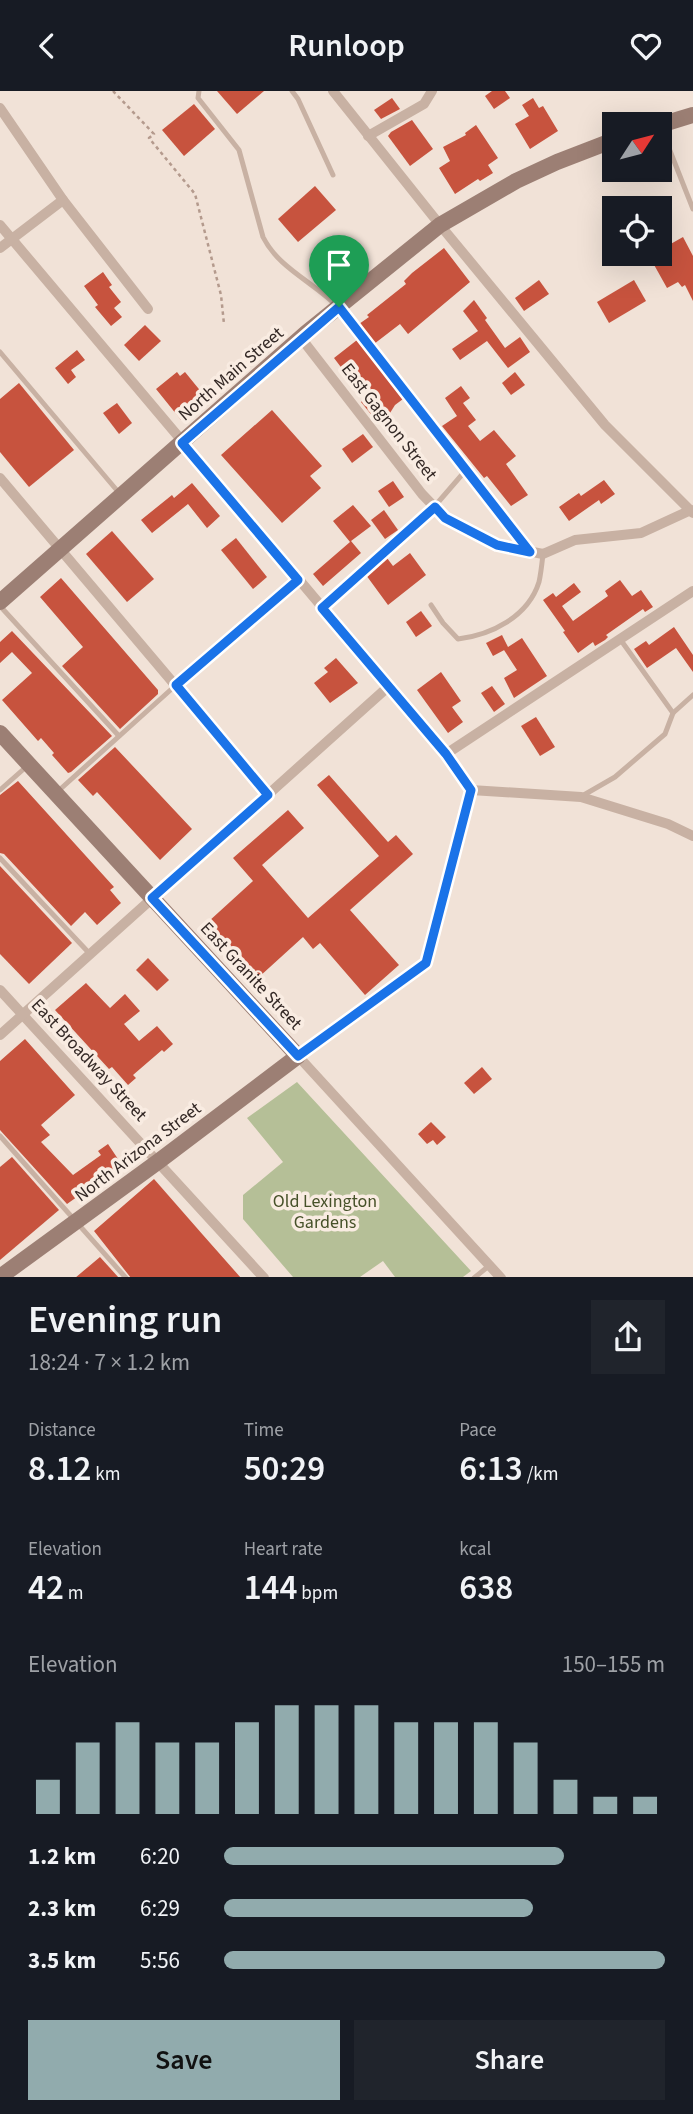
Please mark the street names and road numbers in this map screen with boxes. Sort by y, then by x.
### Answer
street label: North Main Street [173,321,289,427]
street label: East Gagnon Street [335,358,443,486]
street label: East Granite Street [194,917,308,1035]
street label: East Broadway Street [25,993,153,1127]
street label: North Arizona Street [70,1096,206,1208]

